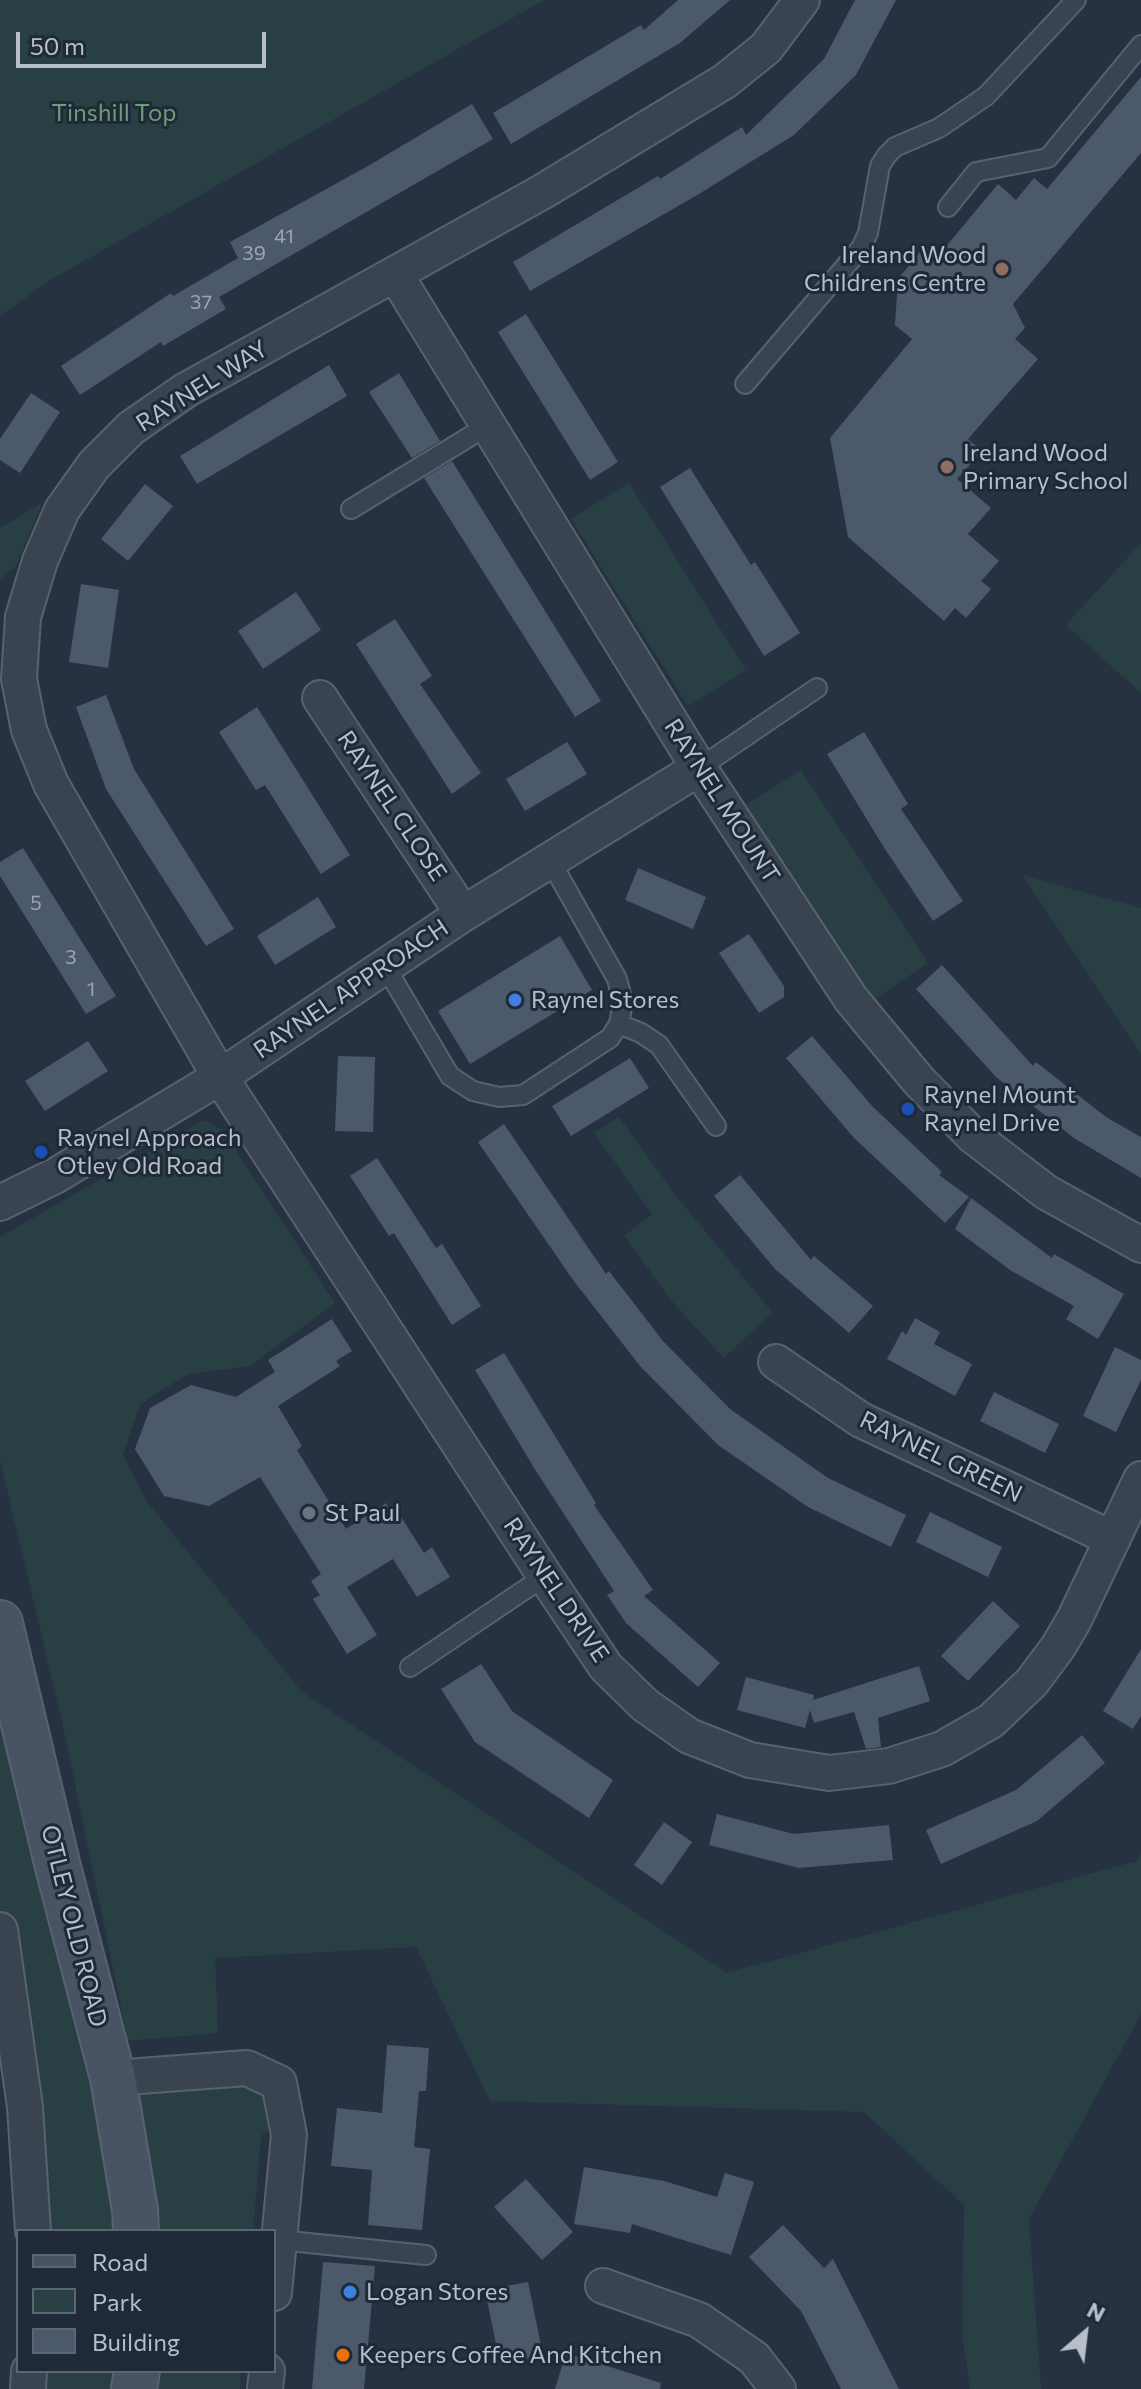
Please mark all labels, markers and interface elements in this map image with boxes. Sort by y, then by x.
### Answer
scale bar [20,16,270,66]
text: 50 m [30,31,85,60]
park label: Tinshill Top [52,99,176,127]
house number: 41 [274,224,294,248]
house number: 39 [242,241,266,265]
place label: Ireland Wood Childrens Centre [804,241,986,297]
marker: Ireland Wood Childrens Centre [993,260,1011,278]
house number: 37 [190,290,212,314]
street label: RAYNEL WAY [131,334,273,438]
place label: Ireland Wood Primary School [963,439,1128,495]
marker: Ireland Wood Primary School [938,458,956,476]
street label: RAYNEL MOUNT [658,713,786,889]
street label: RAYNEL CLOSE [331,726,453,886]
house number: 5 [30,891,42,915]
street label: RAYNEL APPROACH [248,913,454,1065]
house number: 3 [65,945,77,969]
house number: 1 [87,977,95,1001]
place label: Raynel Stores [531,986,679,1014]
marker: Raynel Stores [506,991,524,1009]
place label: Raynel Mount Raynel Drive [924,1081,1076,1137]
marker: Raynel Mount Raynel Drive [899,1100,917,1118]
place label: Raynel Approach Otley Old Road [57,1124,241,1180]
marker: Raynel Approach Otley Old Road [32,1143,50,1161]
street label: RAYNEL GREEN [855,1405,1027,1509]
place label: St Paul [325,1499,400,1527]
marker: St Paul [300,1504,318,1522]
street label: RAYNEL DRIVE [497,1512,615,1668]
street label: OTLEY OLD ROAD [35,1822,113,2030]
legend [16,2229,276,2373]
text: Road [92,2247,148,2276]
place label: Logan Stores [366,2278,508,2306]
marker: Logan Stores [341,2283,359,2301]
text: Park [92,2287,142,2316]
north arrow [1045,2293,1125,2373]
text: N [1083,2296,1110,2327]
text: Building [92,2327,180,2356]
place label: Keepers Coffee And Kitchen [359,2341,662,2369]
marker: Keepers Coffee And Kitchen [334,2346,352,2364]

